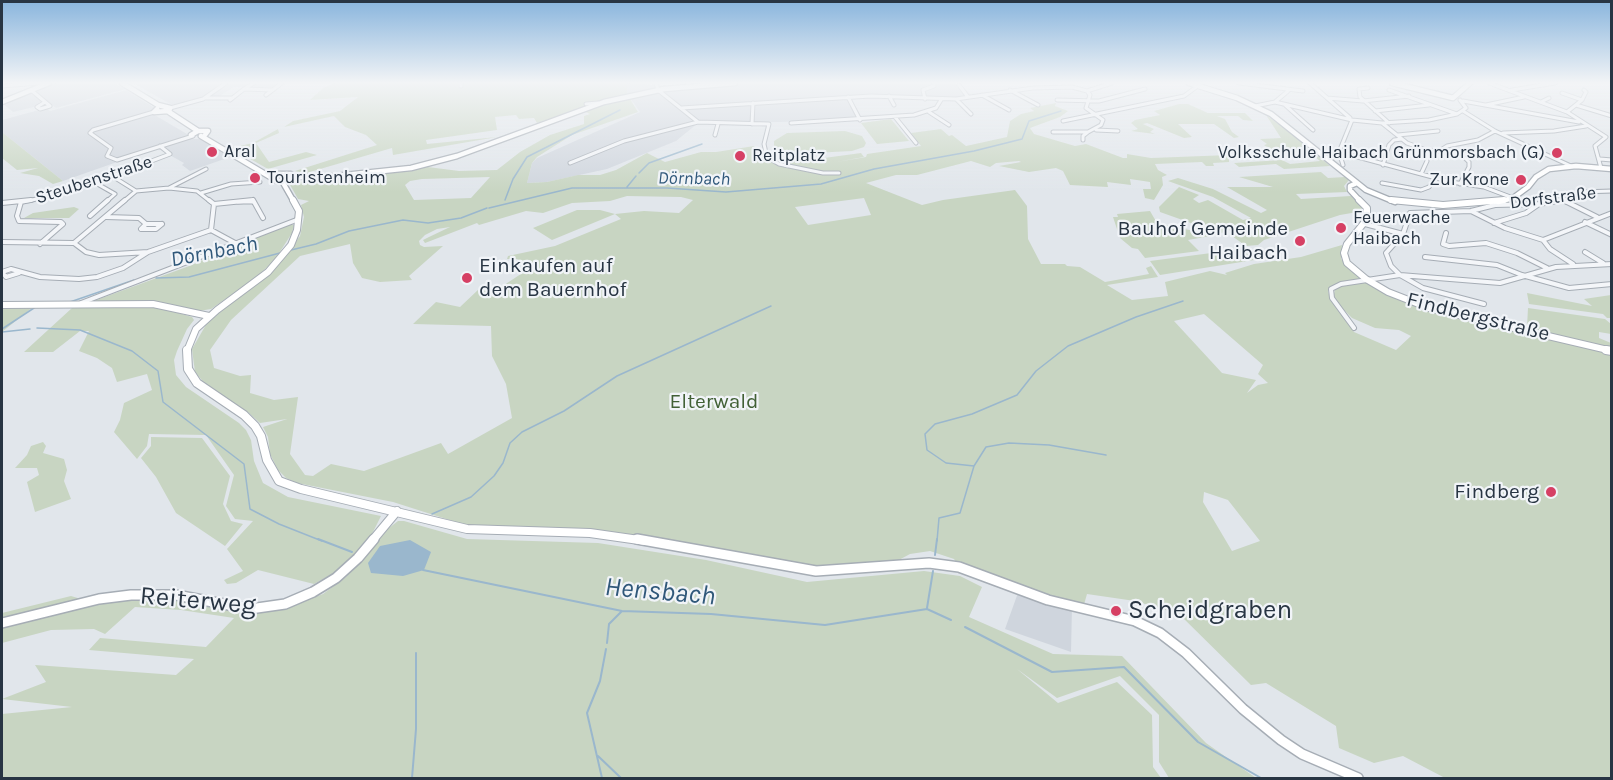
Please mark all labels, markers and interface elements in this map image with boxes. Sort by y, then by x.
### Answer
place label: Aral [224,141,256,163]
place label: Volksschule Haibach Grünmorsbach (G) [1218,142,1545,164]
marker: Aral [205,145,219,159]
place label: Reitplatz [752,145,825,167]
marker: Volksschule Haibach Grünmorsbach (G) [1550,146,1564,160]
marker: Reitplatz [733,149,747,163]
street label: Steubenstraße [33,151,155,209]
place label: Touristenheim [267,167,386,189]
water label: Dörnbach [658,168,730,190]
place label: Zur Krone [1429,169,1509,191]
marker: Touristenheim [248,171,262,185]
marker: Zur Krone [1514,173,1528,187]
street label: Dorfstraße [1509,182,1597,214]
place label: Feuerwache Haibach [1353,207,1450,250]
place label: Bauhof Gemeinde Haibach [1117,216,1288,266]
marker: Feuerwache Haibach [1334,221,1348,235]
water label: Dörnbach [168,231,260,273]
marker: Bauhof Gemeinde Haibach [1293,234,1307,248]
place label: Einkaufen auf dem Bauernhof [479,253,627,303]
marker: Einkaufen auf dem Bauernhof [460,271,474,285]
street label: Findbergstraße [1404,287,1552,347]
park label: Elterwald [669,389,759,415]
place label: Findberg [1454,479,1539,505]
marker: Findberg [1544,485,1558,499]
water label: Hensbach [603,571,717,613]
street label: Reiterweg [139,580,257,622]
place label: Scheidgraben [1128,595,1292,627]
marker: Scheidgraben [1109,604,1123,618]

